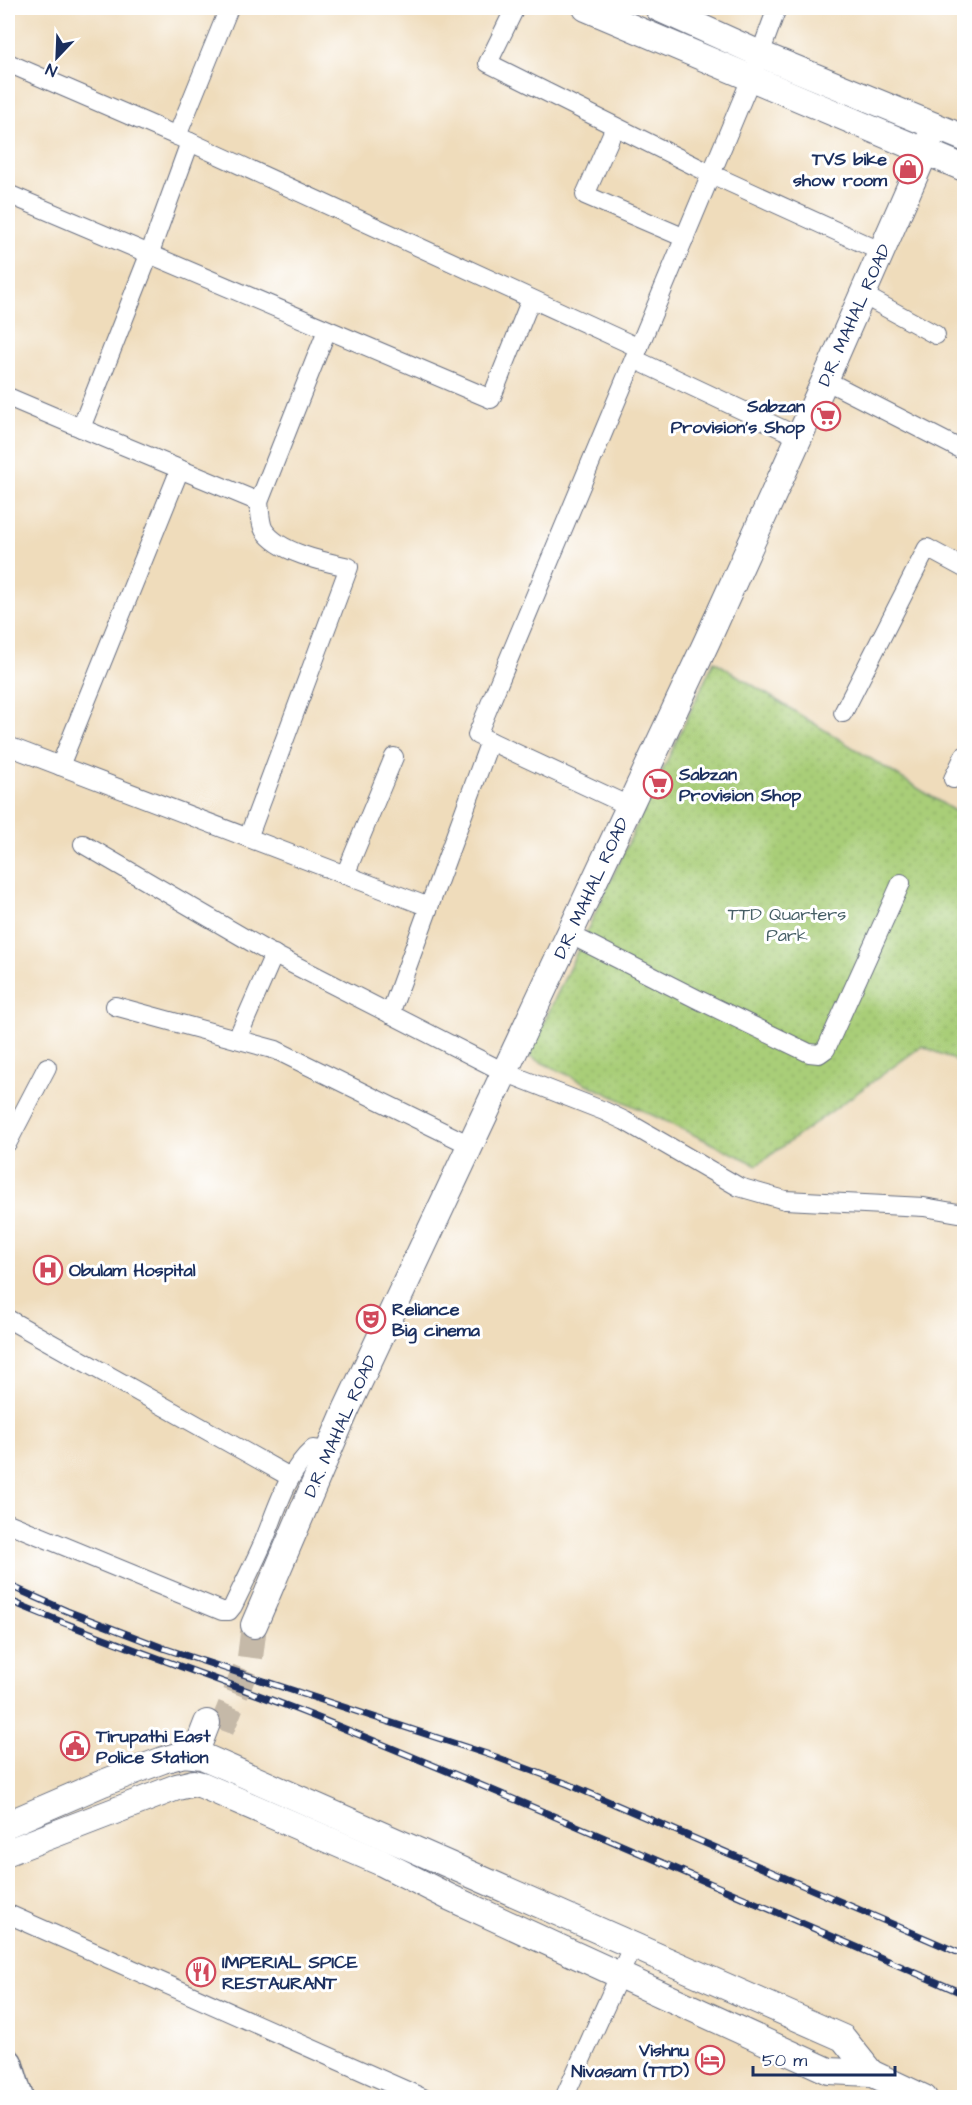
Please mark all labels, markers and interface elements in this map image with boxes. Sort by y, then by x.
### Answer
north arrow [27,27,87,87]
text: N [43,58,60,82]
place label: TVS bike show room [793,147,888,193]
shop icon: TVS bike show room [892,153,924,185]
street label: D.R. MAHAL ROAD [812,240,897,390]
place label: Sabzan Provision's Shop [671,394,805,440]
supermarket icon: Sabzan Provision's Shop [810,400,842,432]
place label: Sabzan Provision Shop [678,762,801,808]
supermarket icon: Sabzan Provision Shop [642,768,674,800]
street label: D.R. MAHAL ROAD [548,813,635,963]
park label: TTD Quarters Park [728,902,846,948]
hospital icon: Obulam Hospital [32,1254,64,1286]
place label: Obulam Hospital [69,1258,196,1283]
place label: Reliance Big cinema [392,1297,481,1344]
theatre icon: Reliance Big cinema [355,1303,387,1335]
street label: D.R. MAHAL ROAD [298,1351,383,1501]
place label: Tirupathi East Police Station [95,1724,211,1770]
public building icon: Tirupathi East Police Station [59,1730,91,1762]
place label: IMPERIAL SPICE RESTAURANT [222,1950,358,1996]
restaurant icon: IMPERIAL SPICE RESTAURANT [185,1956,217,1988]
place label: Vishnu Nivasam (TTD) [571,2038,690,2084]
scale bar [753,2039,896,2077]
hotel icon: Vishnu Nivasam (TTD) [694,2044,726,2076]
text: 50 m [762,2048,807,2073]

